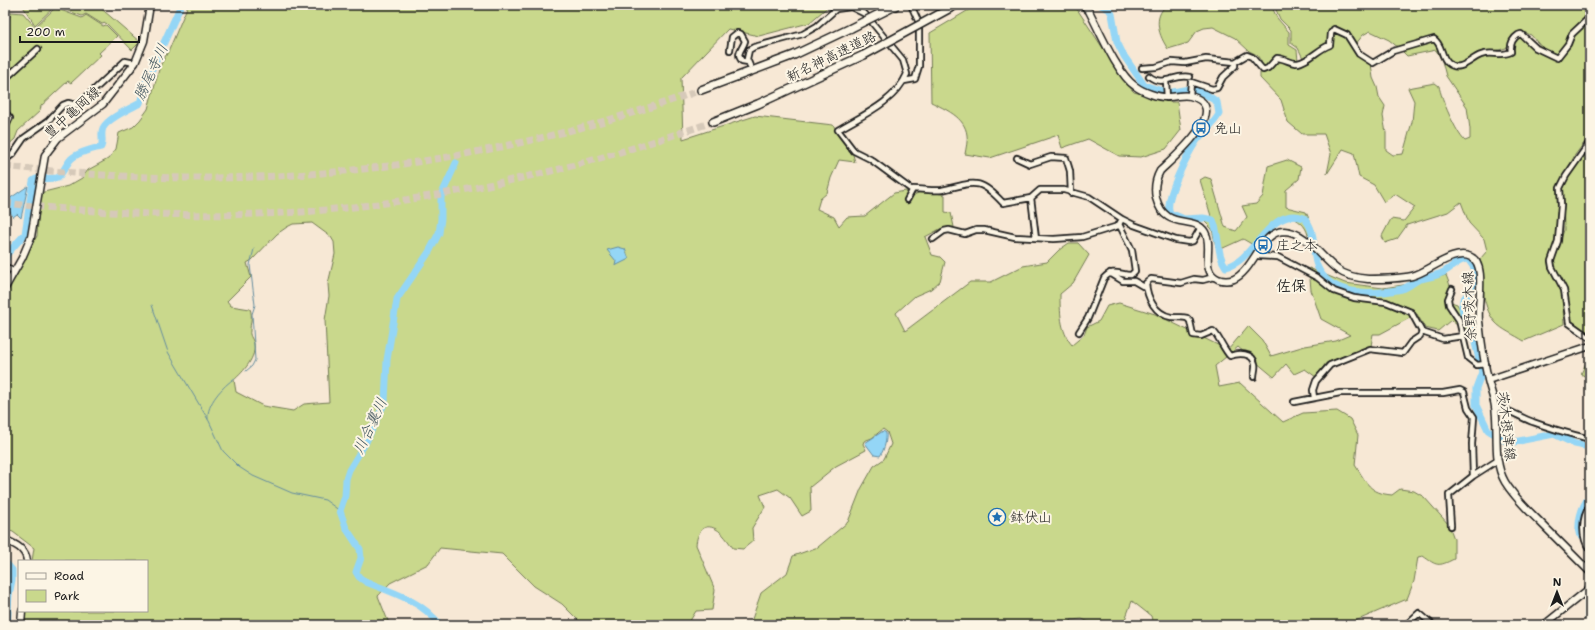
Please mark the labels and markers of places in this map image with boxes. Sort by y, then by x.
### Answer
bus stop icon: 免山 [1191,118,1211,138]
place label: 免山 [1214,119,1242,137]
bus stop icon: 庄之本 [1253,235,1273,255]
place label: 庄之本 [1276,236,1318,254]
place icon: 鉢伏山 [987,507,1007,527]
place label: 鉢伏山 [1010,508,1052,526]

